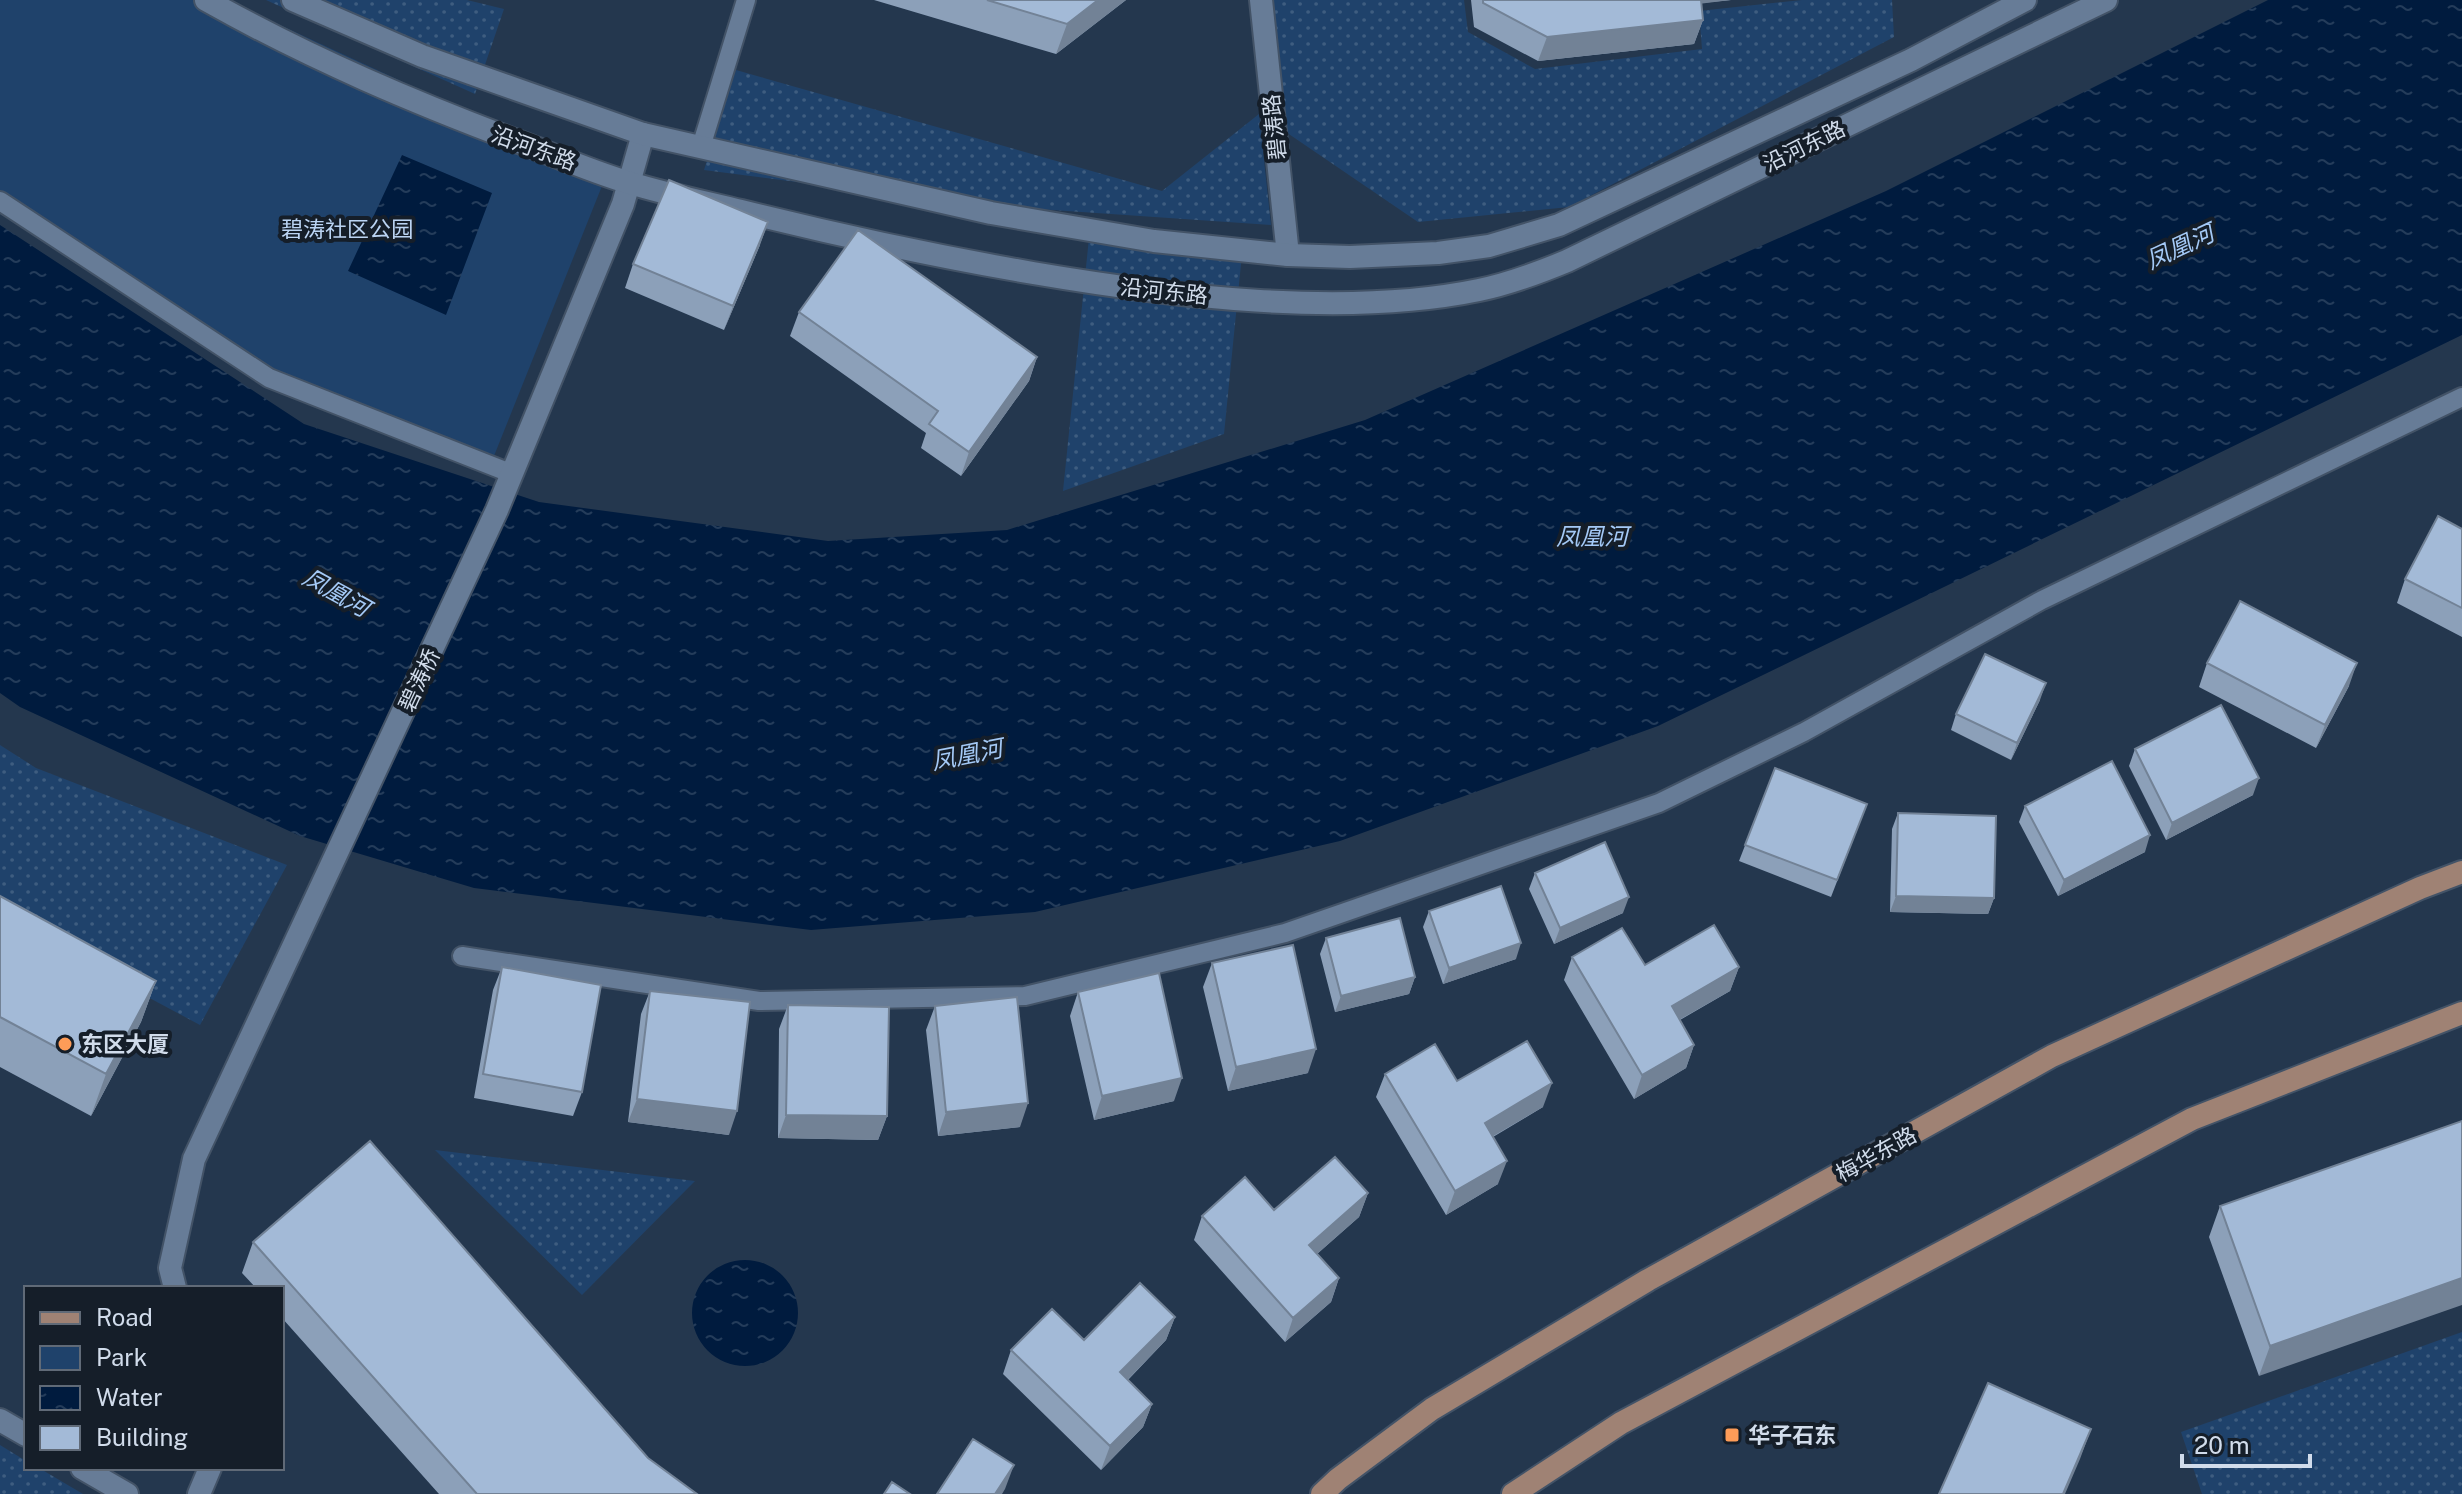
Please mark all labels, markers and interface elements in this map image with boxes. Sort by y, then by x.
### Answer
street label: 碧涛路 [1258,93,1290,161]
street label: 沿河东路 [1759,115,1849,177]
street label: 沿河东路 [488,121,580,175]
park label: 碧涛社区公园 [281,216,413,242]
water label: 凤凰河 [2141,217,2222,274]
street label: 沿河东路 [1119,273,1209,309]
water label: 凤凰河 [1556,522,1632,550]
water label: 凤凰河 [298,562,378,624]
street label: 碧涛桥 [393,645,445,715]
water label: 凤凰河 [929,733,1009,775]
place label: 东区大厦 [81,1031,169,1057]
marker: 东区大厦 [56,1035,74,1053]
street label: 梅华东路 [1831,1121,1921,1187]
legend [24,1286,284,1470]
text: Road [96,1303,153,1331]
text: Park [96,1343,147,1371]
text: Water [96,1383,163,1411]
scale bar [2182,1418,2310,1468]
place label: 华子石东 [1748,1422,1836,1448]
text: Building [96,1423,188,1451]
marker: 华子石东 [1723,1426,1741,1444]
text: 20 m [2194,1431,2250,1459]

